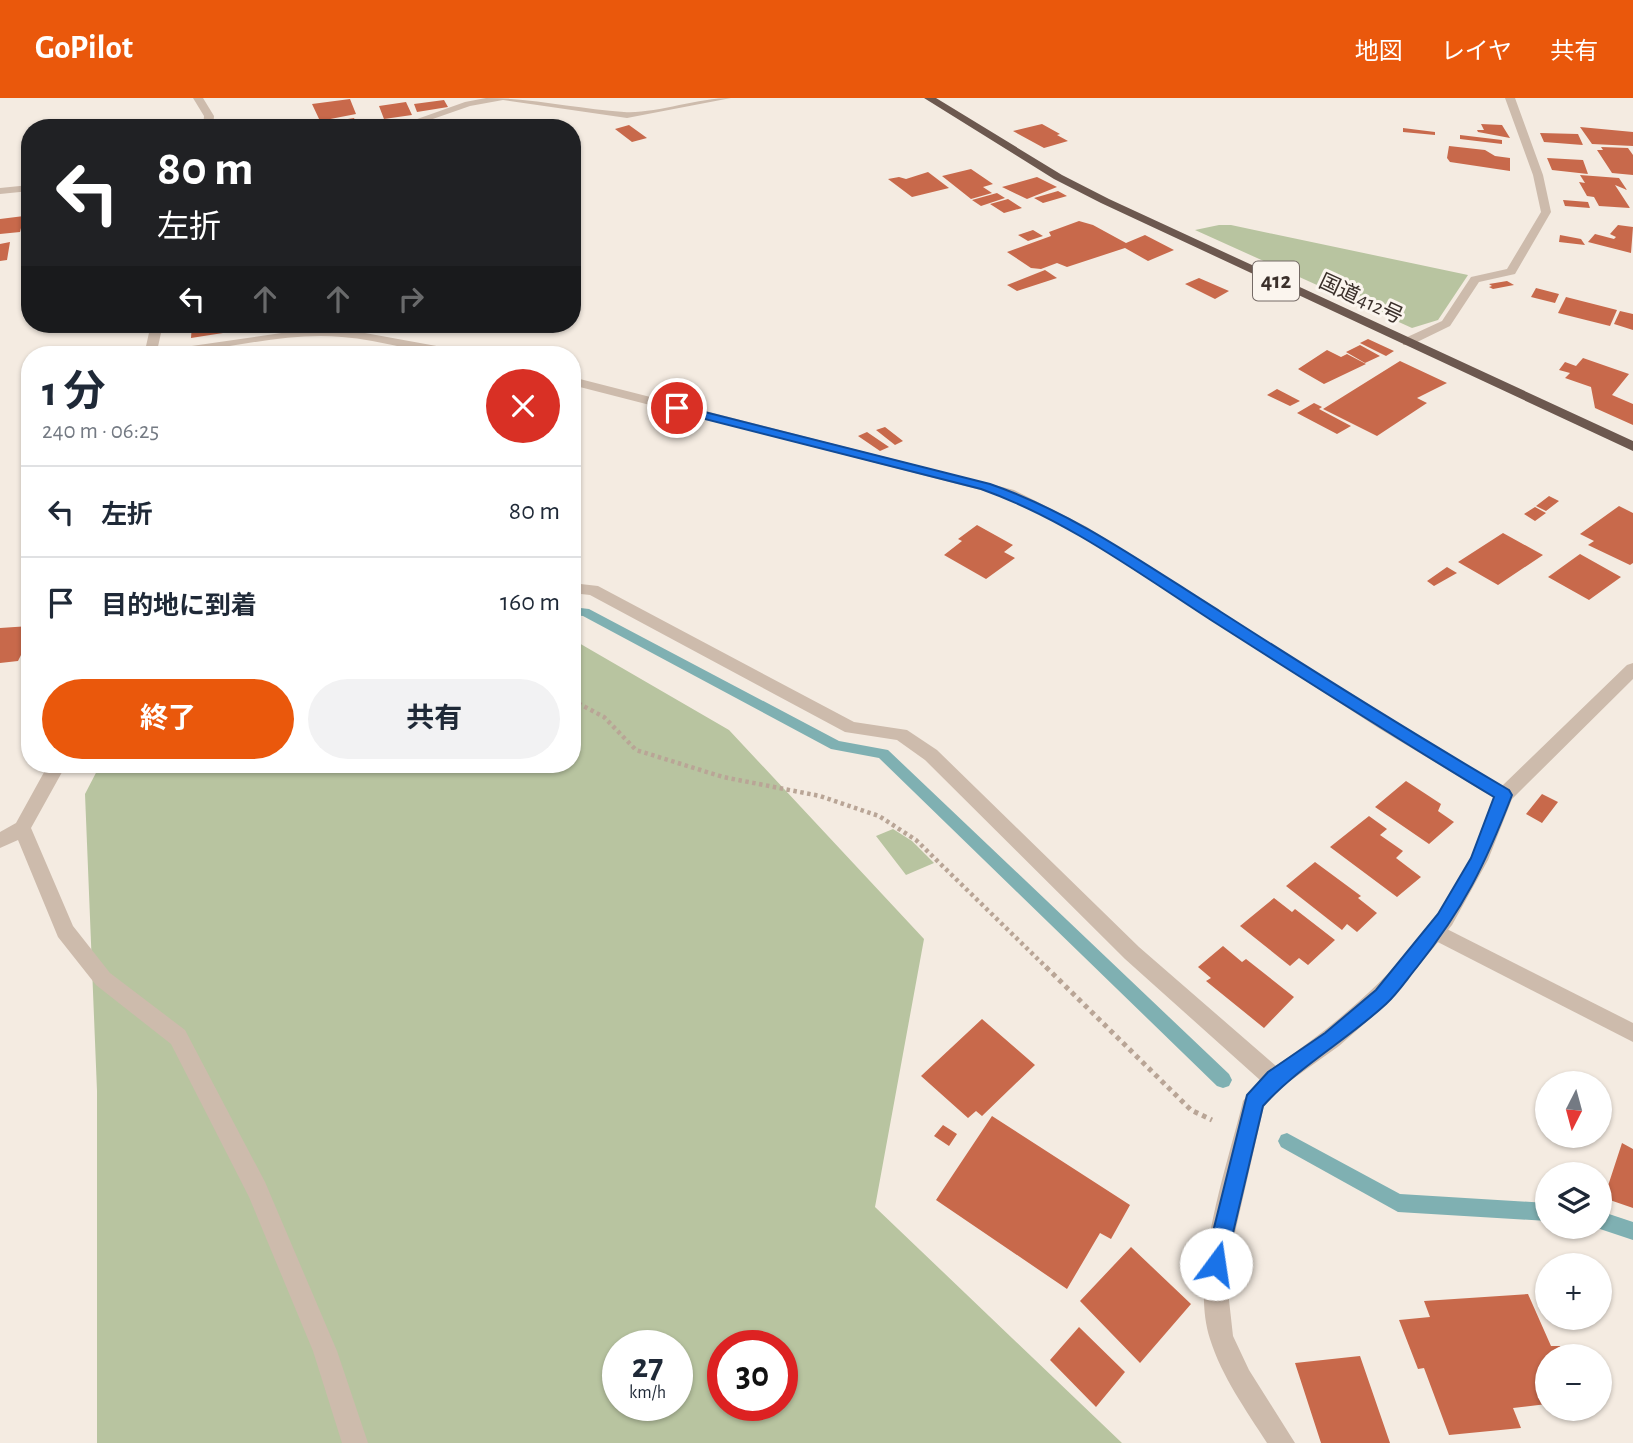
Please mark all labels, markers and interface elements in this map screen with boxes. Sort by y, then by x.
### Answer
text: GoPilot [35,32,133,65]
text: 地図 [1355,40,1403,64]
text: レイヤ [1441,40,1512,64]
text: 共有 [1550,40,1598,64]
text: 80 m [157,145,254,194]
icon: left [42,147,133,238]
text: 左折 [157,211,221,243]
road number: 412 [1253,262,1299,300]
street label: 国道412号 [1316,270,1407,328]
icon: left [173,280,211,318]
icon: ahead [246,280,284,318]
icon: ahead [319,280,357,318]
icon: right [392,280,430,318]
button: close [486,369,560,443]
text: 1 分 [42,371,105,413]
pin [647,378,707,438]
icon: arrive [658,389,696,427]
text: 240 m · 06:25 [42,420,159,443]
icon: left [42,493,80,531]
text: 80 m [509,498,560,524]
text: 左折 [101,502,153,528]
icon: arrive [42,584,80,622]
text: 160 m [500,589,560,615]
text: 目的地に到着 [101,593,257,619]
button: 終了 [42,679,294,759]
button: 共有 [308,679,560,759]
north arrow [1535,1071,1612,1148]
map controls [1535,1071,1612,1421]
button: layers [1535,1162,1612,1239]
position arrow [1179,1227,1253,1301]
button: + [1535,1253,1612,1330]
speed limit sign: 30 [707,1330,798,1421]
button: − [1535,1344,1612,1421]
text: 27 [632,1349,663,1384]
text: km/h [629,1384,666,1402]

